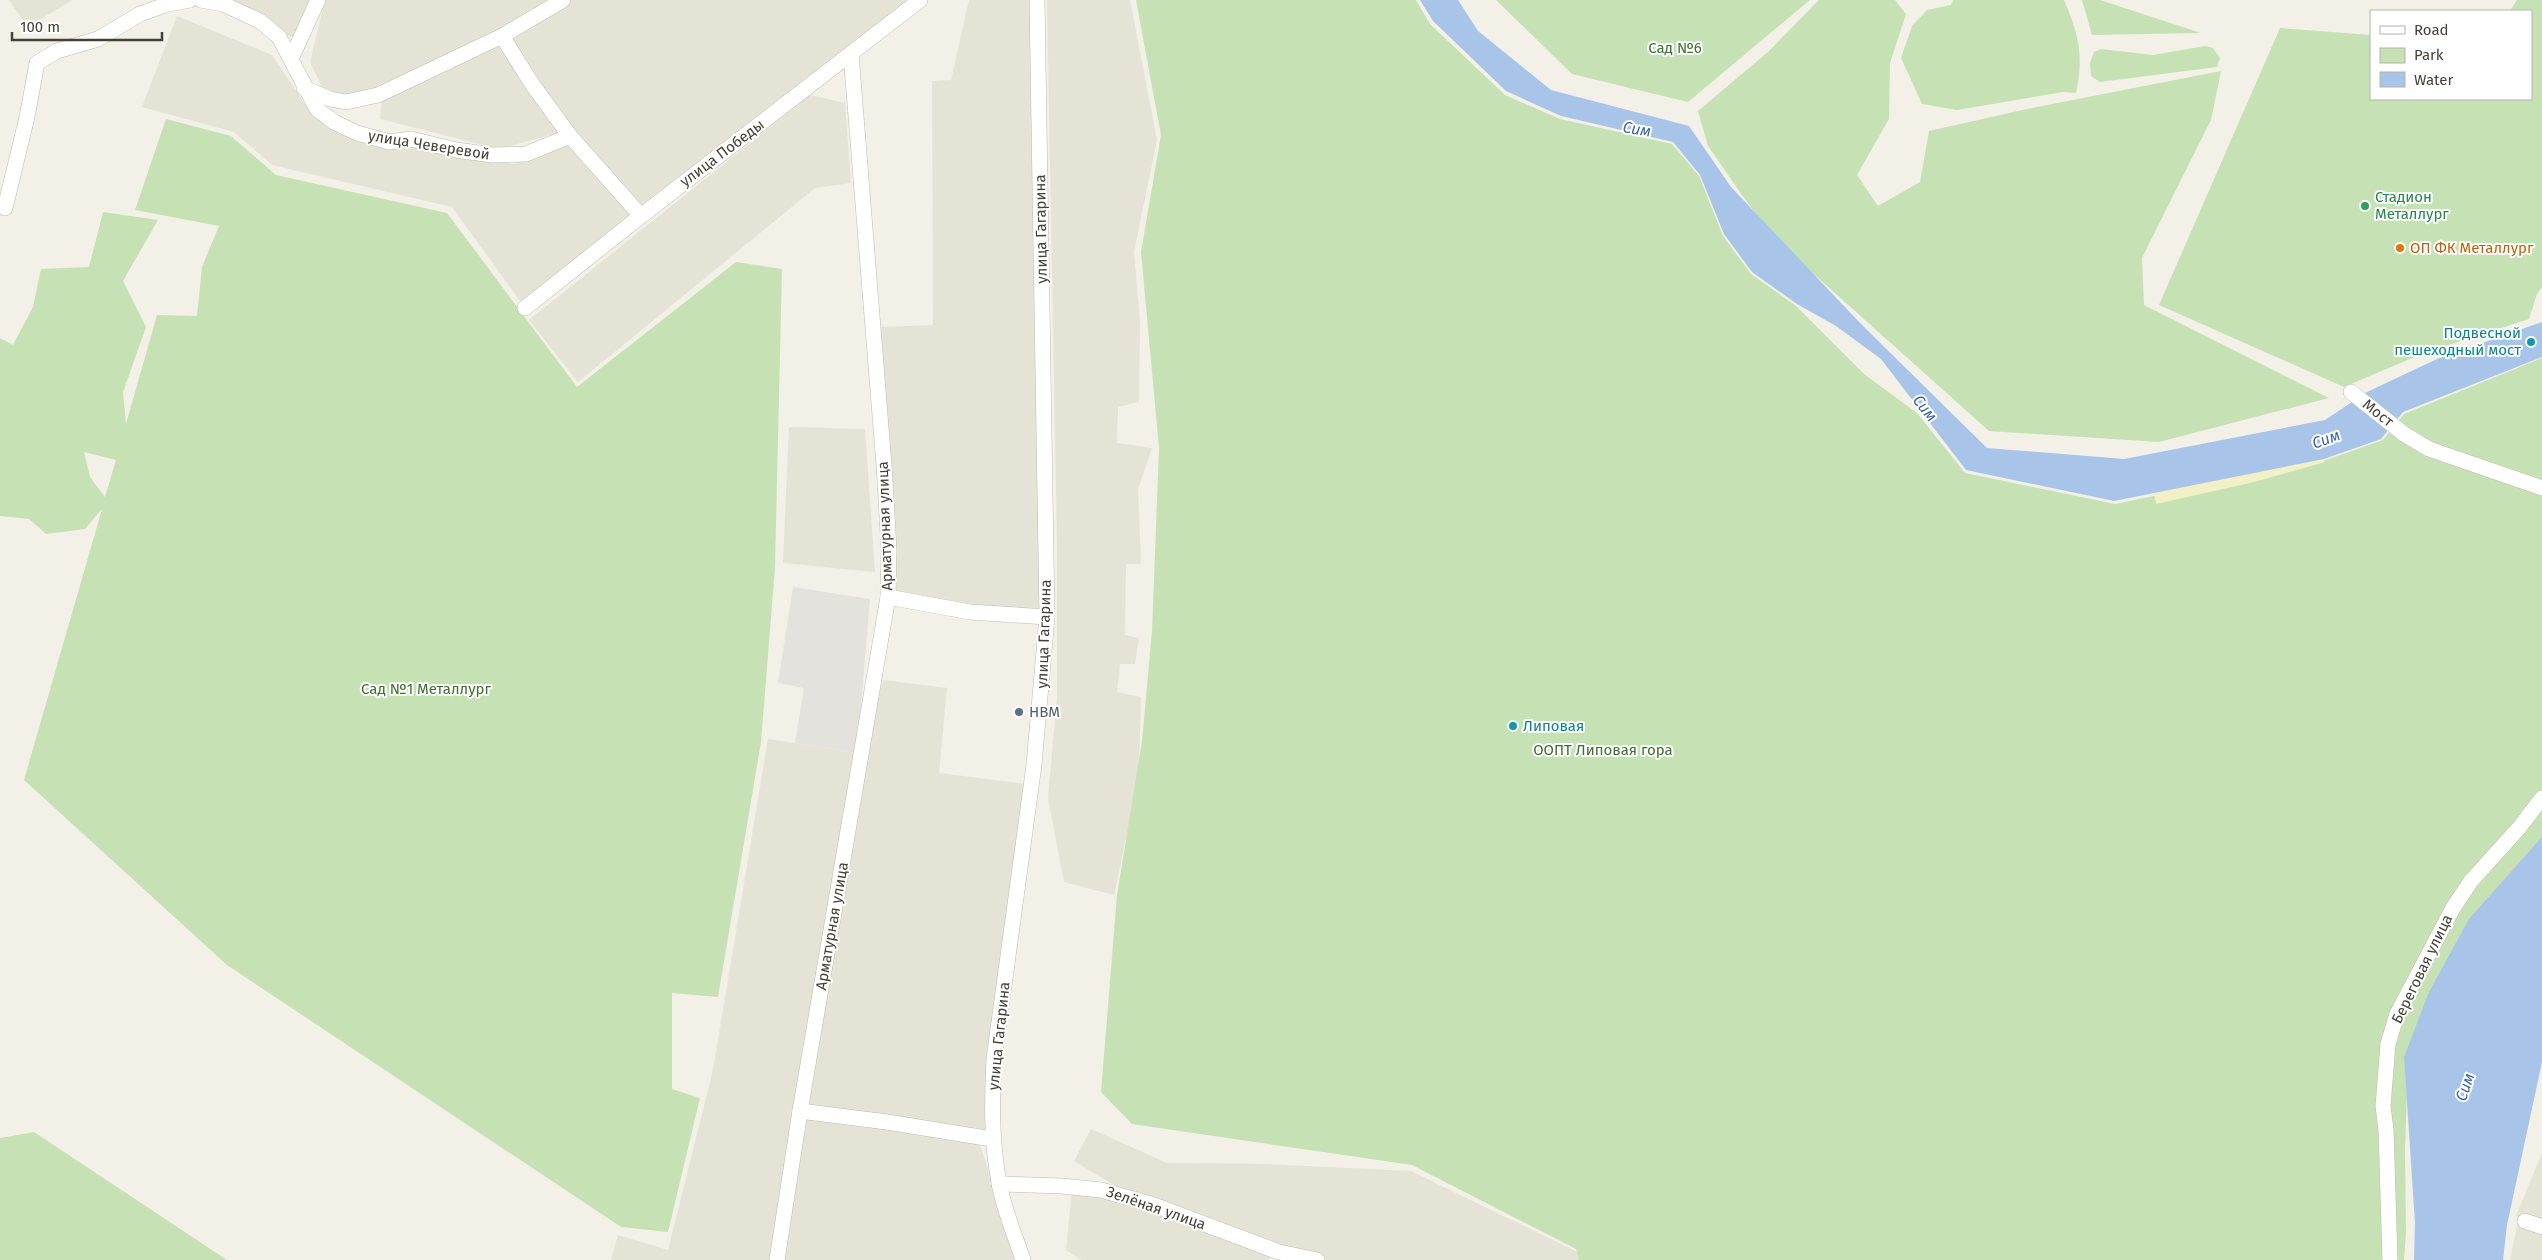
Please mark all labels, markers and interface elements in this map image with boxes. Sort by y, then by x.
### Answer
scale bar [12,10,162,42]
legend [2370,10,2532,100]
text: 100 m [20,18,60,36]
text: Road [2414,21,2449,39]
park label: Сад №6 [1648,39,1702,57]
text: Park [2414,46,2444,64]
text: Water [2414,71,2453,89]
street label: улица Победы [676,115,768,191]
water label: Сим [1621,117,1653,141]
street label: улица Чеверевой [367,126,491,164]
street label: улица Гагарина [1031,174,1051,284]
place label: Стадион Металлург [2375,188,2449,223]
marker: Стадион Металлург [2359,200,2371,212]
place label: ОП ФК Металлург [2410,239,2534,257]
marker: ОП ФК Металлург [2394,242,2406,254]
place label: Подвесной пешеходный мост [2394,324,2521,359]
marker: Подвесной пешеходный мост [2525,336,2537,348]
water label: Сим [1909,391,1941,425]
street label: Мост [2359,395,2397,431]
water label: Сим [2309,425,2343,453]
street label: Арматурная улица [874,461,896,591]
street label: улица Гагарина [1033,579,1055,689]
park label: Сад №1 Металлург [361,680,491,698]
place label: НВМ [1029,703,1060,721]
marker: НВМ [1013,706,1025,718]
place label: Липовая [1523,717,1584,735]
marker: Липовая [1507,720,1519,732]
park label: ООПТ Липовая гора [1533,741,1673,759]
street label: Арматурная улица [812,861,852,991]
street label: Береговая улица [2388,911,2456,1027]
street label: улица Гагарина [984,981,1014,1091]
water label: Сим [2451,1070,2479,1104]
street label: Зелёная улица [1104,1183,1208,1233]

